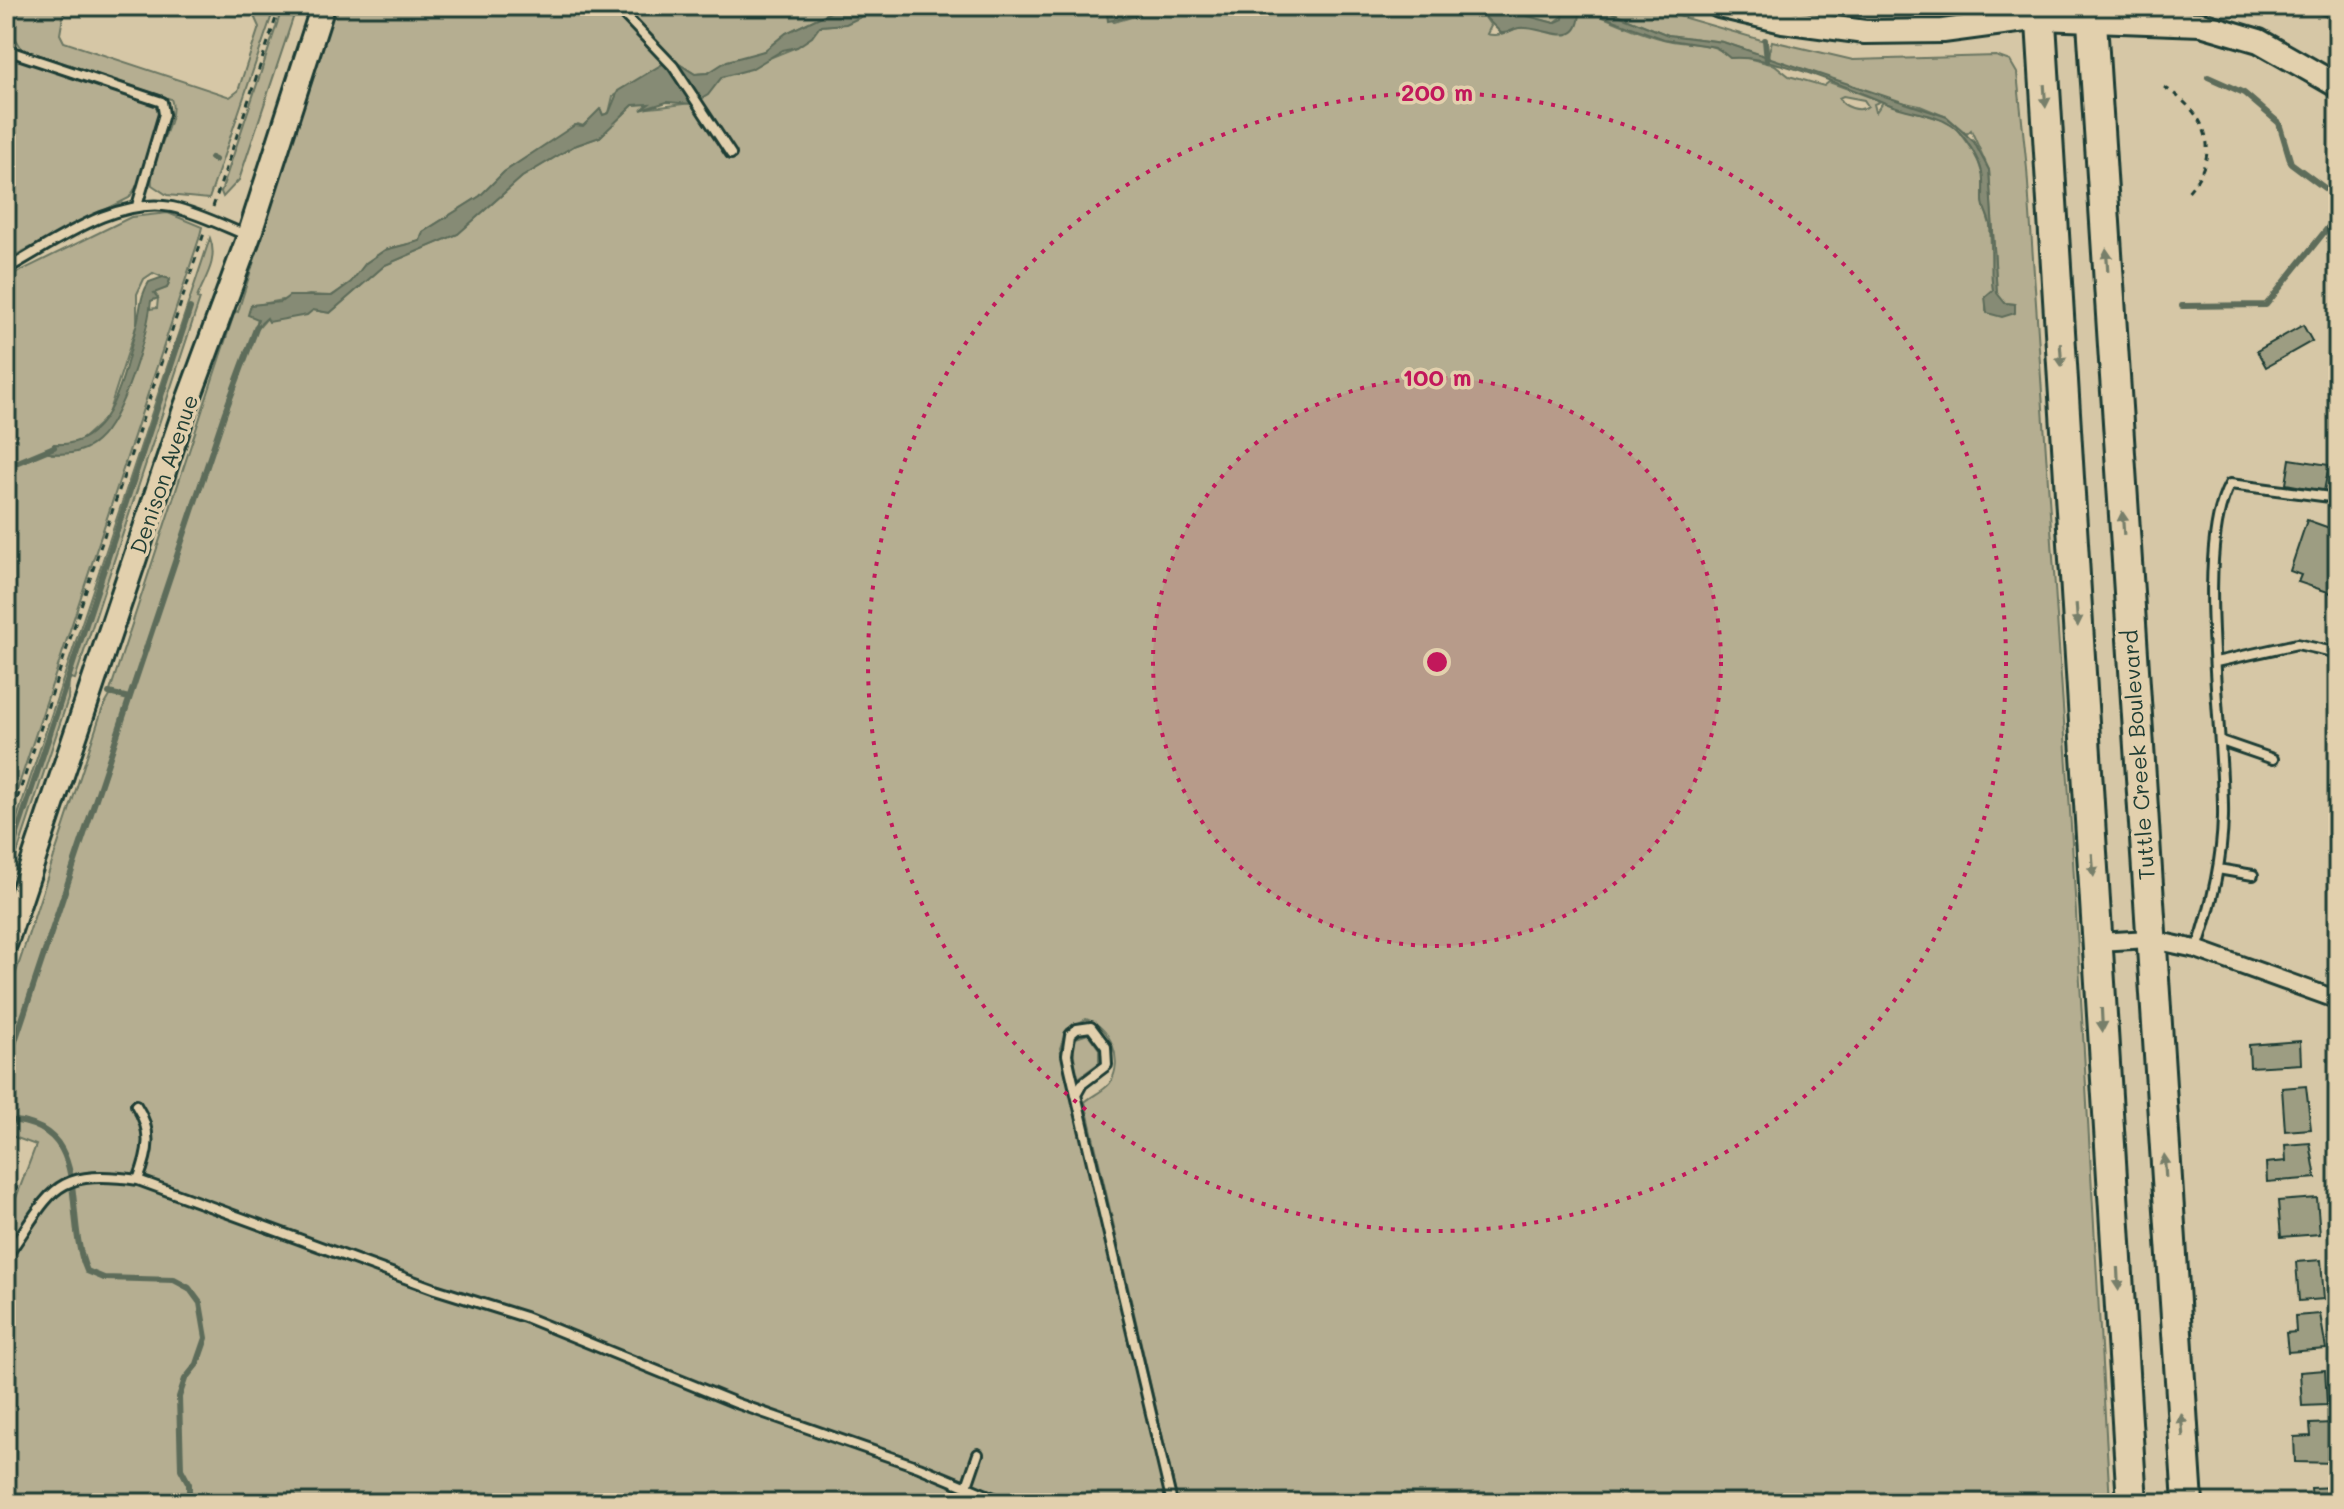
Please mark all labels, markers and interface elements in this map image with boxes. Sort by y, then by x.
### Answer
text: 200 m [1401,76,1473,107]
one-way arrow [2039,84,2052,109]
one-way arrow [2100,247,2113,272]
one-way arrow [2055,343,2068,368]
text: 100 m [1402,361,1472,392]
street label: Denison Avenue [123,390,204,557]
one-way arrow [2116,510,2129,535]
one-way arrow [2071,603,2084,628]
street label: Tuttle Creek Boulevard [2114,629,2161,881]
centre of rings [1423,648,1451,676]
one-way arrow [2087,853,2100,878]
one-way arrow [2096,1008,2109,1033]
one-way arrow [2158,1153,2171,1178]
one-way arrow [2112,1267,2125,1292]
one-way arrow [2175,1412,2188,1437]

